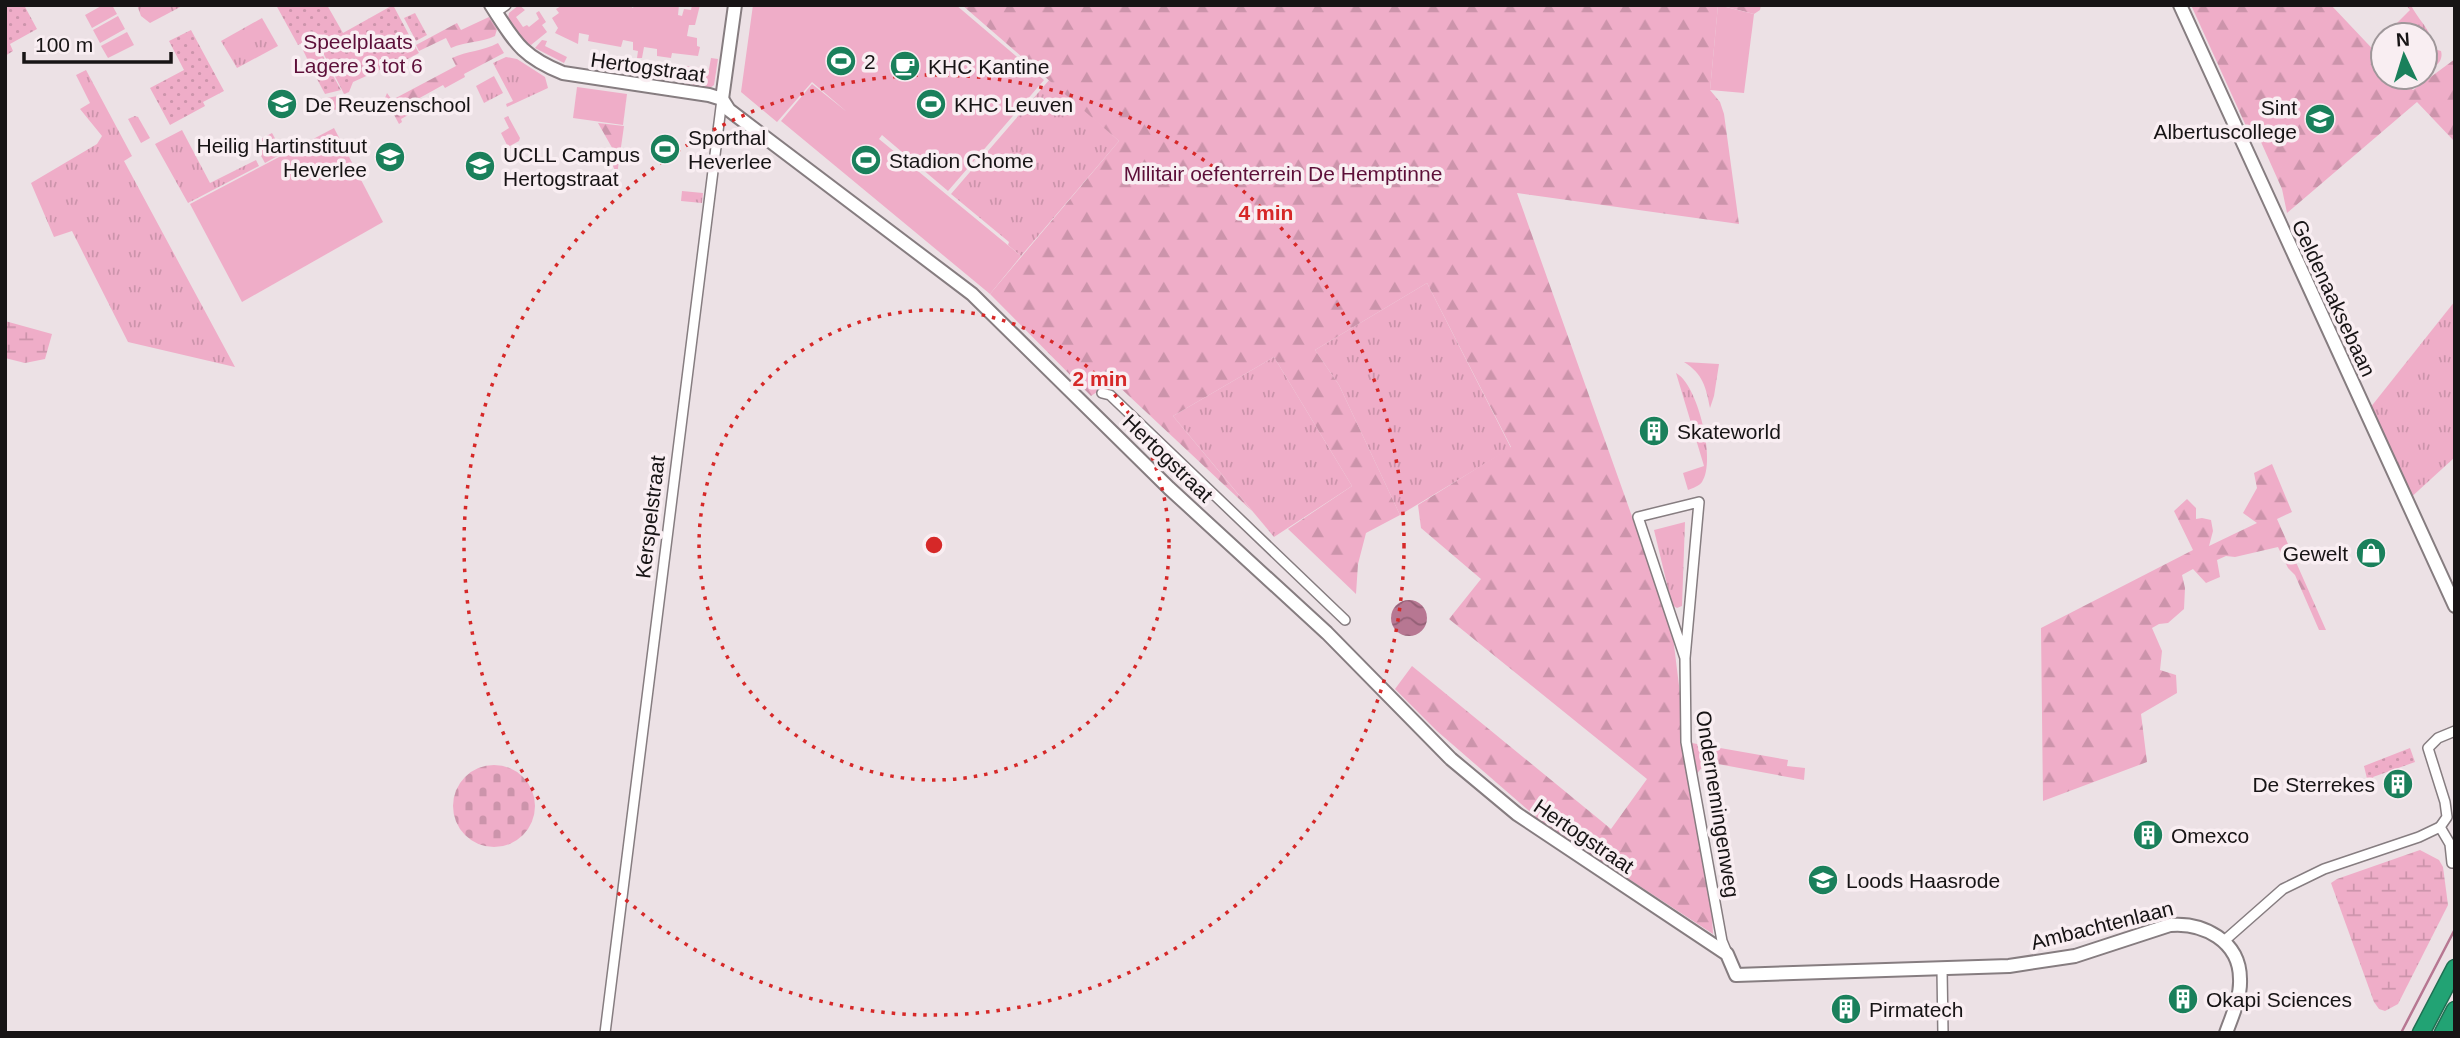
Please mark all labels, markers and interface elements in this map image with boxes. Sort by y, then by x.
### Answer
scale bar [24,21,172,65]
north arrow [2369,21,2439,91]
text: N [2395,29,2410,50]
park label: Speelplaats Lagere 3 tot 6 [293,30,423,77]
text: 100 m [35,33,93,56]
sports icon: 2 [824,44,858,78]
street label: Hertogstraat [589,48,707,86]
cafe icon: KHC Kantine [888,49,922,83]
place label: 2 [864,50,876,73]
place label: KHC Kantine [928,55,1049,78]
school or university icon: De Reuzenschool [265,87,299,121]
sports icon: KHC Leuven [914,87,948,121]
place label: De Reuzenschool [305,93,471,116]
place label: KHC Leuven [954,93,1073,116]
place label: Sint Albertuscollege [2153,96,2297,143]
school or university icon: Sint Albertuscollege [2303,102,2337,136]
place label: Sporthal Heverlee [688,126,772,173]
sports icon: Sporthal Heverlee [648,132,682,166]
place label: Heilig Hartinstituut Heverlee [197,134,367,181]
school or university icon: Heilig Hartinstituut Heverlee [373,140,407,174]
place label: UCLL Campus Hertogstraat [503,143,640,190]
sports icon: Stadion Chome [849,143,883,177]
school or university icon: UCLL Campus Hertogstraat [463,149,497,183]
place label: Stadion Chome [889,149,1034,172]
park label: Militair oefenterrein De Hemptinne [1124,162,1442,185]
text: 4 min [1239,201,1293,224]
street label: Geldenaaksebaan [2288,216,2380,380]
text: 2 min [1073,367,1127,390]
street label: Hertogstraat [1118,410,1218,507]
building icon: Skateworld [1637,414,1671,448]
place label: Skateworld [1677,420,1781,443]
street label: Kerspelstraat [631,454,669,580]
centre of rings [922,533,946,557]
shop icon: Gewelt [2354,536,2388,570]
place label: Gewelt [2283,542,2348,565]
street label: Ondernemingenweg [1692,709,1744,899]
building icon: De Sterrekes [2381,767,2415,801]
place label: De Sterrekes [2252,773,2375,796]
street label: Hertogstraat [1530,794,1638,878]
building icon: Omexco [2131,818,2165,852]
place label: Omexco [2171,824,2249,847]
school or university icon: Loods Haasrode [1806,863,1840,897]
place label: Loods Haasrode [1846,869,2000,892]
street label: Ambachtenlaan [2028,896,2176,954]
building icon: Okapi Sciences [2166,982,2200,1016]
place label: Okapi Sciences [2206,988,2352,1011]
building icon: Pirmatech [1829,992,1863,1026]
place label: Pirmatech [1869,998,1964,1021]

